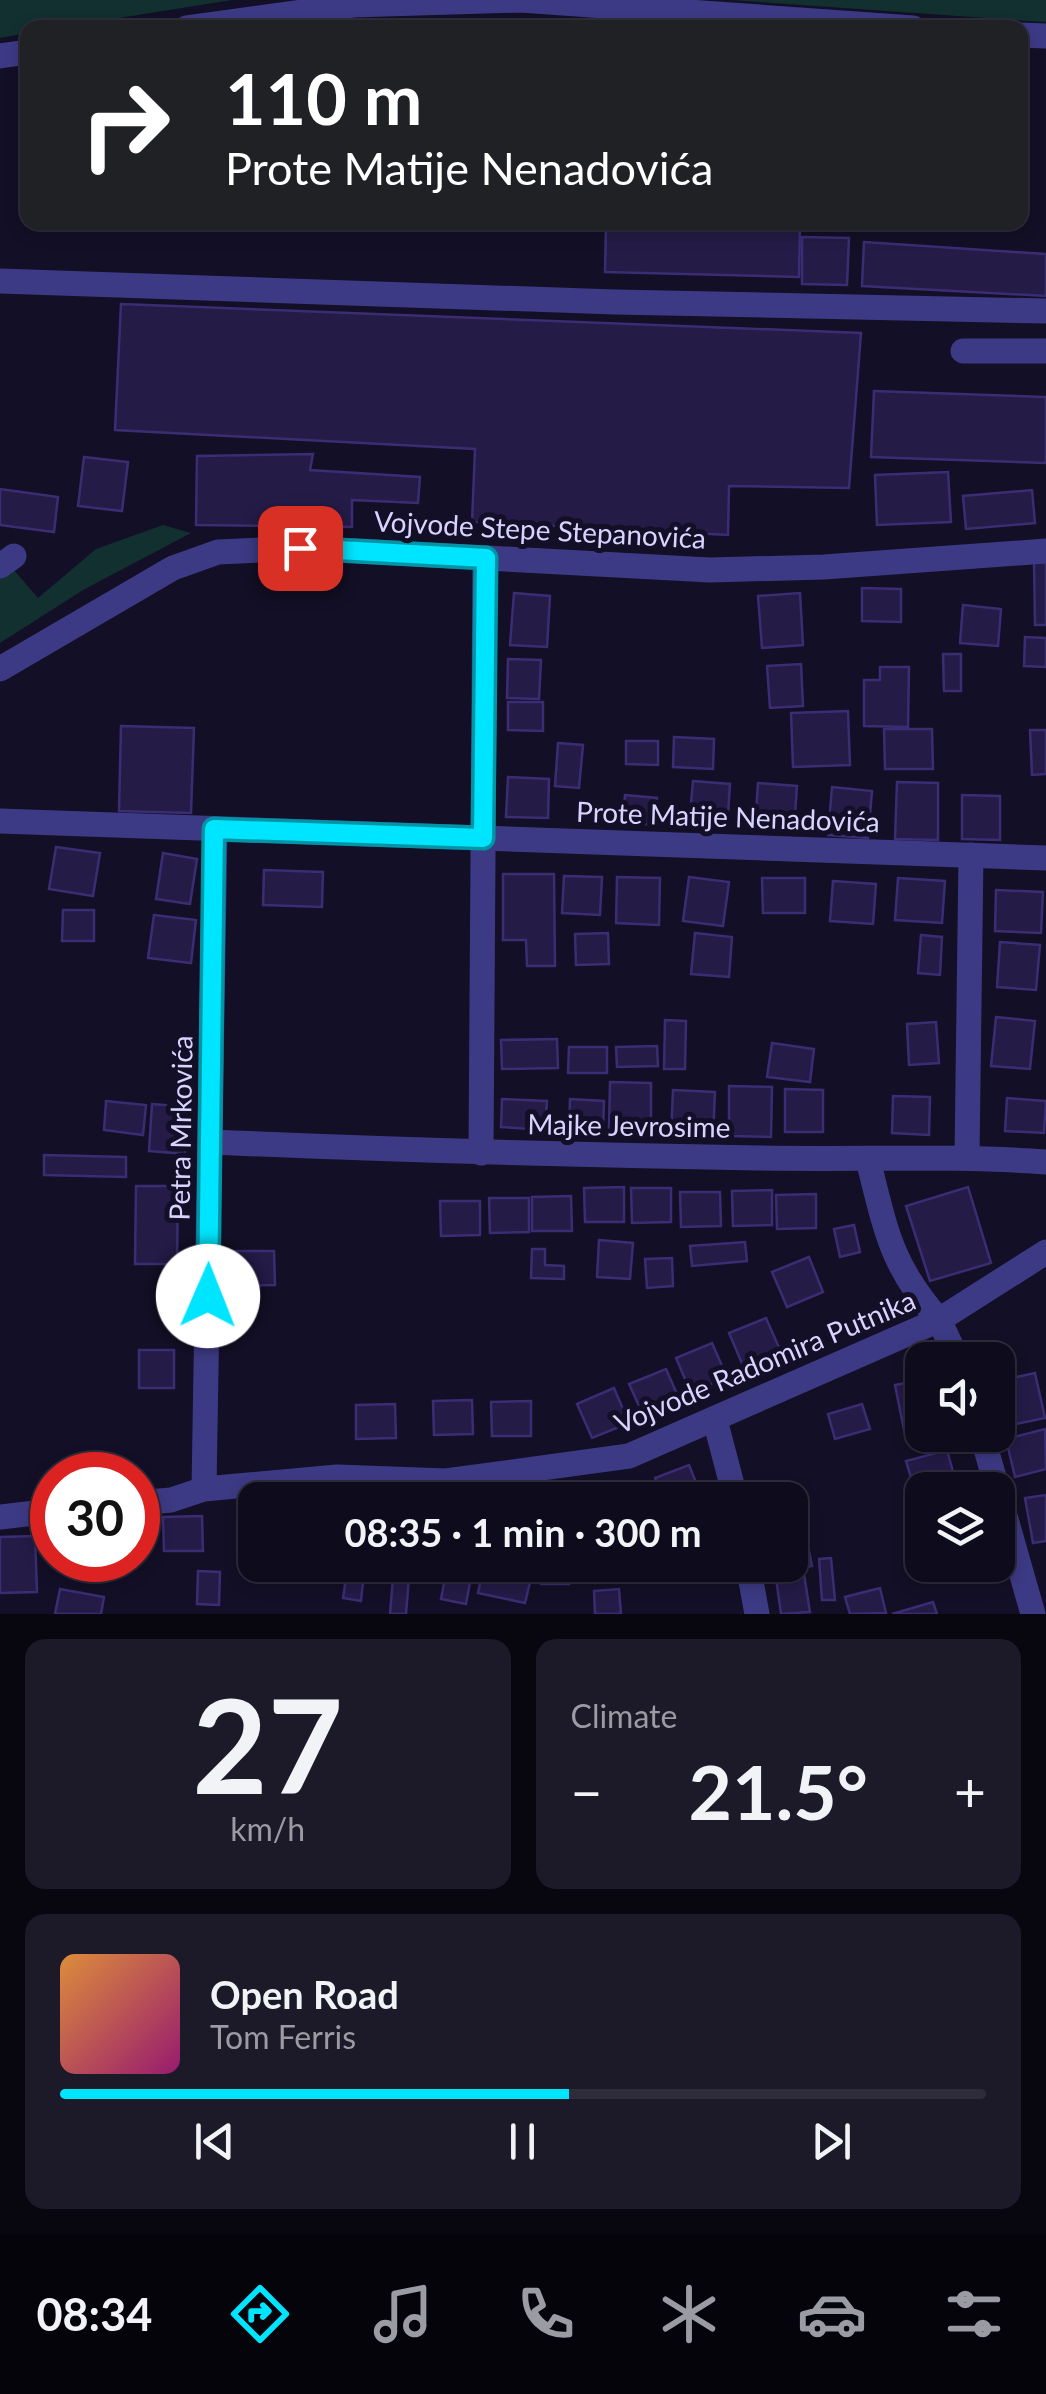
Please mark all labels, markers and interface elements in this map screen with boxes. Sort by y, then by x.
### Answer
text: 110 m [225,56,422,140]
icon: right [60,60,190,190]
text: Prote Matije Nenadovića [225,141,713,195]
street label: Vojvode Stepe Stepanovića [373,503,707,555]
pin [258,506,343,591]
icon: arrive [273,521,328,576]
street label: Prote Matije Nenadovića [576,794,880,838]
street label: Petra Mrkovića [161,1035,199,1221]
street label: Majke Jevrosime [527,1106,731,1144]
position arrow [156,1244,260,1348]
street label: Vojvode Radomira Putnika [609,1282,920,1440]
map controls [905,1342,1015,1582]
button: sound [905,1342,1015,1452]
speed limit sign: 30 [30,1452,160,1582]
button: layers [905,1472,1015,1582]
text: 08:35 · 1 min · 300 m [344,1509,702,1555]
text: 27 [192,1666,343,1822]
text: Climate [571,1696,677,1735]
text: 21.5° [689,1746,868,1836]
text: − [571,1758,602,1824]
text: + [954,1758,986,1824]
text: km/h [230,1809,305,1848]
text: Open Road [210,1971,399,2017]
text: Tom Ferris [210,2017,356,2056]
icon: previous [187,2114,242,2169]
icon: pause [495,2114,550,2169]
icon: next [804,2114,859,2169]
icon: directions [225,2279,295,2349]
icon: music [368,2279,438,2349]
icon: phone [511,2279,581,2349]
icon: climate [654,2279,724,2349]
icon: car [797,2279,867,2349]
icon: filters [939,2279,1009,2349]
text: 08:34 [36,2287,152,2341]

